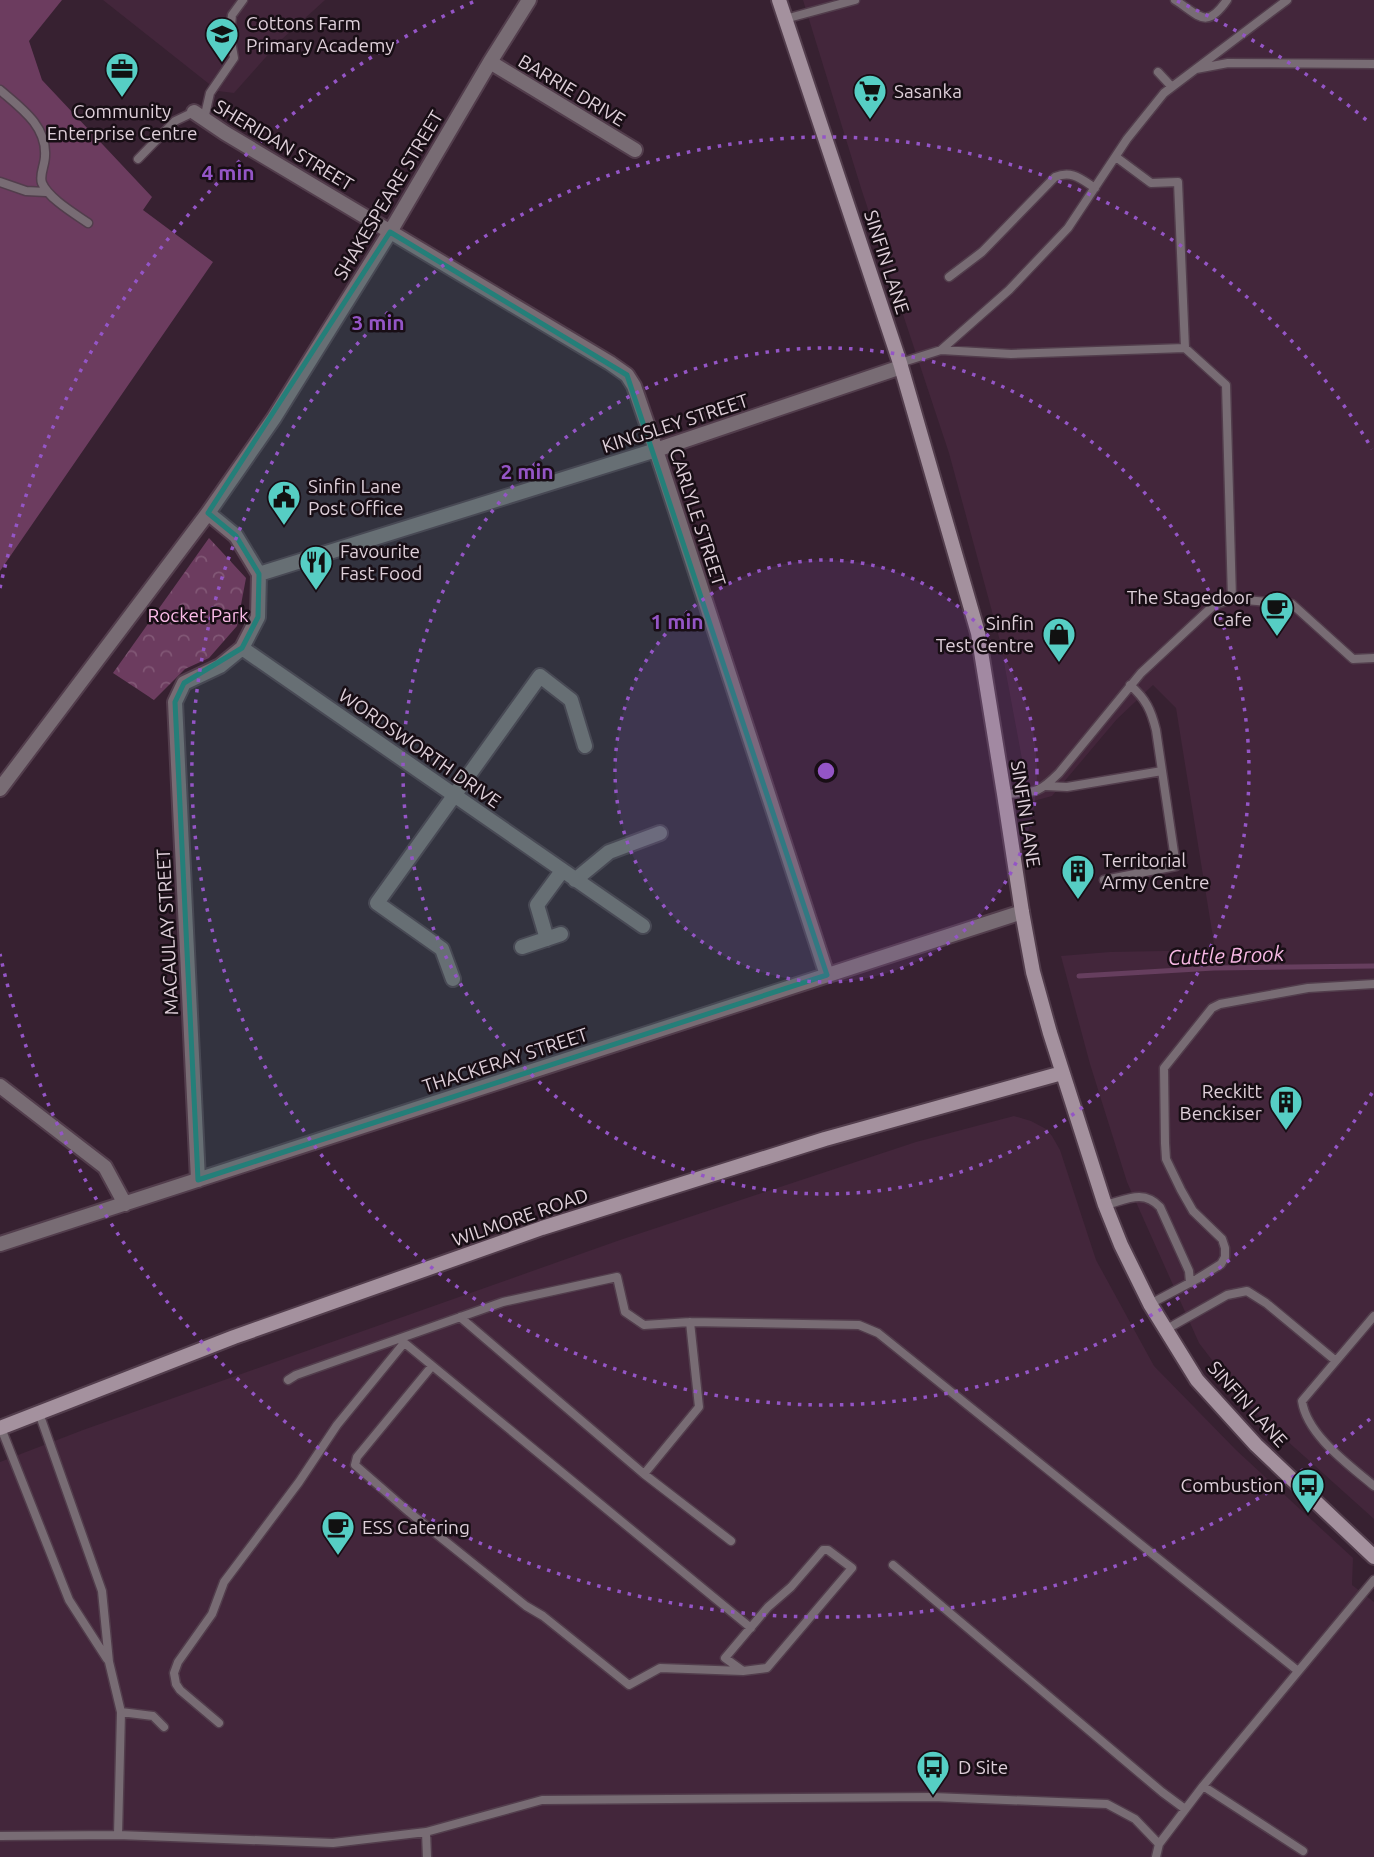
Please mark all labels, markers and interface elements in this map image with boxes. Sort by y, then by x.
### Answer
place label: Cottons Farm Primary Academy [246,12,395,56]
school or university icon: Cottons Farm Primary Academy [203,15,241,64]
street label: BARRIE DRIVE [515,49,629,131]
office icon: Community Enterprise Centre [103,50,141,99]
supermarket icon: Sasanka [851,72,889,121]
place label: Sasanka [894,80,962,102]
street label: SHERIDAN STREET [210,95,358,195]
place label: Community Enterprise Centre [47,100,197,144]
street label: SHAKESPEARE STREET [329,106,447,284]
text: 4 min [201,160,255,184]
street label: SINFIN LANE [860,207,914,317]
text: 3 min [351,310,405,334]
street label: KINGSLEY STREET [599,389,751,457]
street label: CARLYLE STREET [665,445,731,589]
text: 2 min [500,459,554,483]
place label: Sinfin Lane Post Office [308,475,403,519]
public building icon: Sinfin Lane Post Office [265,478,303,527]
place label: Favourite Fast Food [340,540,422,584]
restaurant icon: Favourite Fast Food [297,543,335,592]
place label: The Stagedoor Cafe [1127,586,1252,630]
cafe icon: The Stagedoor Cafe [1258,589,1296,638]
park label: Rocket Park [147,604,249,626]
text: 1 min [650,609,704,633]
place label: Sinfin Test Centre [936,612,1034,656]
shop icon: Sinfin Test Centre [1040,615,1078,664]
street label: WORDSWORTH DRIVE [335,684,505,812]
centre of rings [814,759,838,783]
street label: SINFIN LANE [1007,759,1045,869]
street label: MACAULAY STREET [152,848,182,1016]
place label: Territorial Army Centre [1102,849,1210,893]
building icon: Territorial Army Centre [1059,852,1097,901]
water label: Cuttle Brook [1167,941,1285,969]
street label: THACKERAY STREET [419,1023,591,1097]
place label: Reckitt Benckiser [1180,1080,1263,1124]
building icon: Reckitt Benckiser [1267,1083,1305,1132]
street label: WILMORE ROAD [449,1183,591,1251]
street label: SINFIN LANE [1204,1357,1292,1451]
bus stop icon: Combustion [1289,1466,1327,1515]
place label: Combustion [1181,1474,1284,1496]
cafe icon: ESS Catering [319,1508,357,1557]
place label: ESS Catering [362,1516,470,1538]
bus stop icon: D Site [914,1748,952,1797]
place label: D Site [958,1756,1008,1778]

